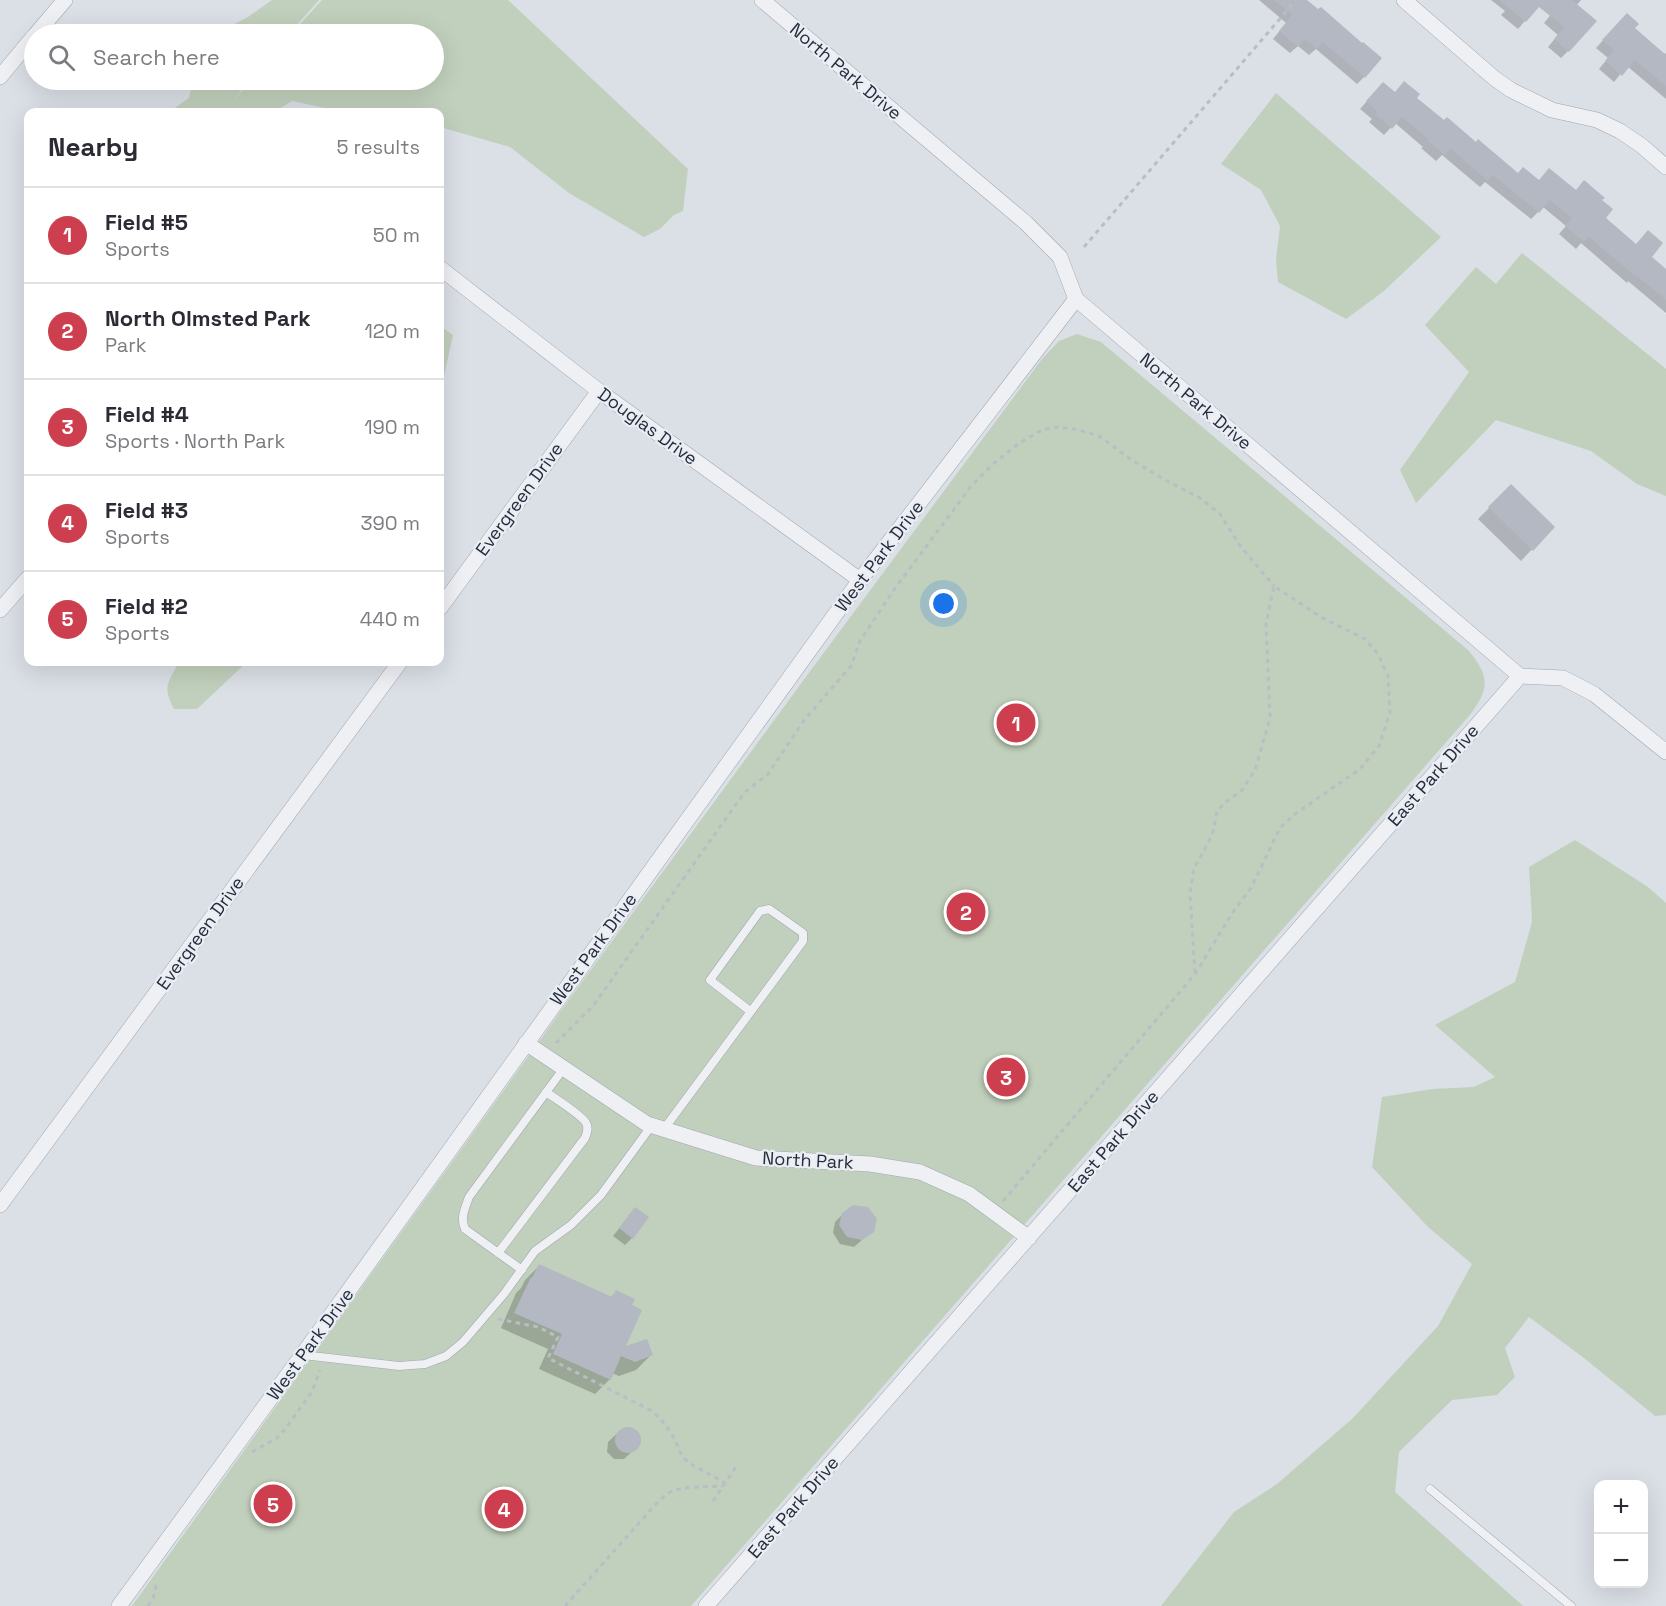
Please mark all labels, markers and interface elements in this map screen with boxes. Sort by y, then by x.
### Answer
street label: North Park Drive [785,18,907,124]
search box [24,24,444,90]
icon: search [45,41,78,74]
text: Search here [93,43,220,71]
text: Nearby [48,130,138,164]
text: 5 results [336,134,420,160]
text: Field #5 [105,208,188,236]
text: 1 [63,222,72,248]
text: 50 m [373,222,420,248]
text: Sports [105,236,170,262]
text: North Olmsted Park [105,304,311,332]
text: 2 [62,318,73,344]
text: 120 m [364,318,420,344]
text: Park [105,332,147,358]
street label: North Park Drive [1135,348,1257,454]
street label: Douglas Drive [594,382,702,470]
text: Field #4 [105,400,189,428]
text: 3 [61,414,74,440]
text: 190 m [364,414,420,440]
text: Sports · North Park [105,428,285,454]
street label: Evergreen Drive [470,438,568,560]
text: Field #3 [105,496,188,524]
street label: West Park Drive [830,496,928,616]
text: 4 [61,510,74,536]
text: 390 m [361,510,420,536]
text: Sports [105,524,170,550]
your location [929,589,958,618]
text: Field #2 [105,592,188,620]
text: 5 [62,606,74,632]
text: 440 m [360,606,420,632]
text: Sports [105,620,170,646]
pin: 1 [996,700,1036,746]
street label: East Park Drive [1382,719,1484,831]
street label: Evergreen Drive [151,872,249,994]
street label: West Park Drive [544,888,642,1010]
pin: 2 [946,890,986,934]
pin: 3 [986,1054,1026,1100]
street label: East Park Drive [1062,1085,1164,1197]
street label: North Park [762,1146,854,1174]
street label: West Park Drive [261,1283,359,1405]
street label: East Park Drive [742,1451,844,1563]
map controls [1594,1480,1648,1588]
button: + [1594,1480,1648,1534]
pin: 5 [254,1482,292,1526]
pin: 4 [484,1486,524,1532]
button: − [1594,1534,1648,1588]

